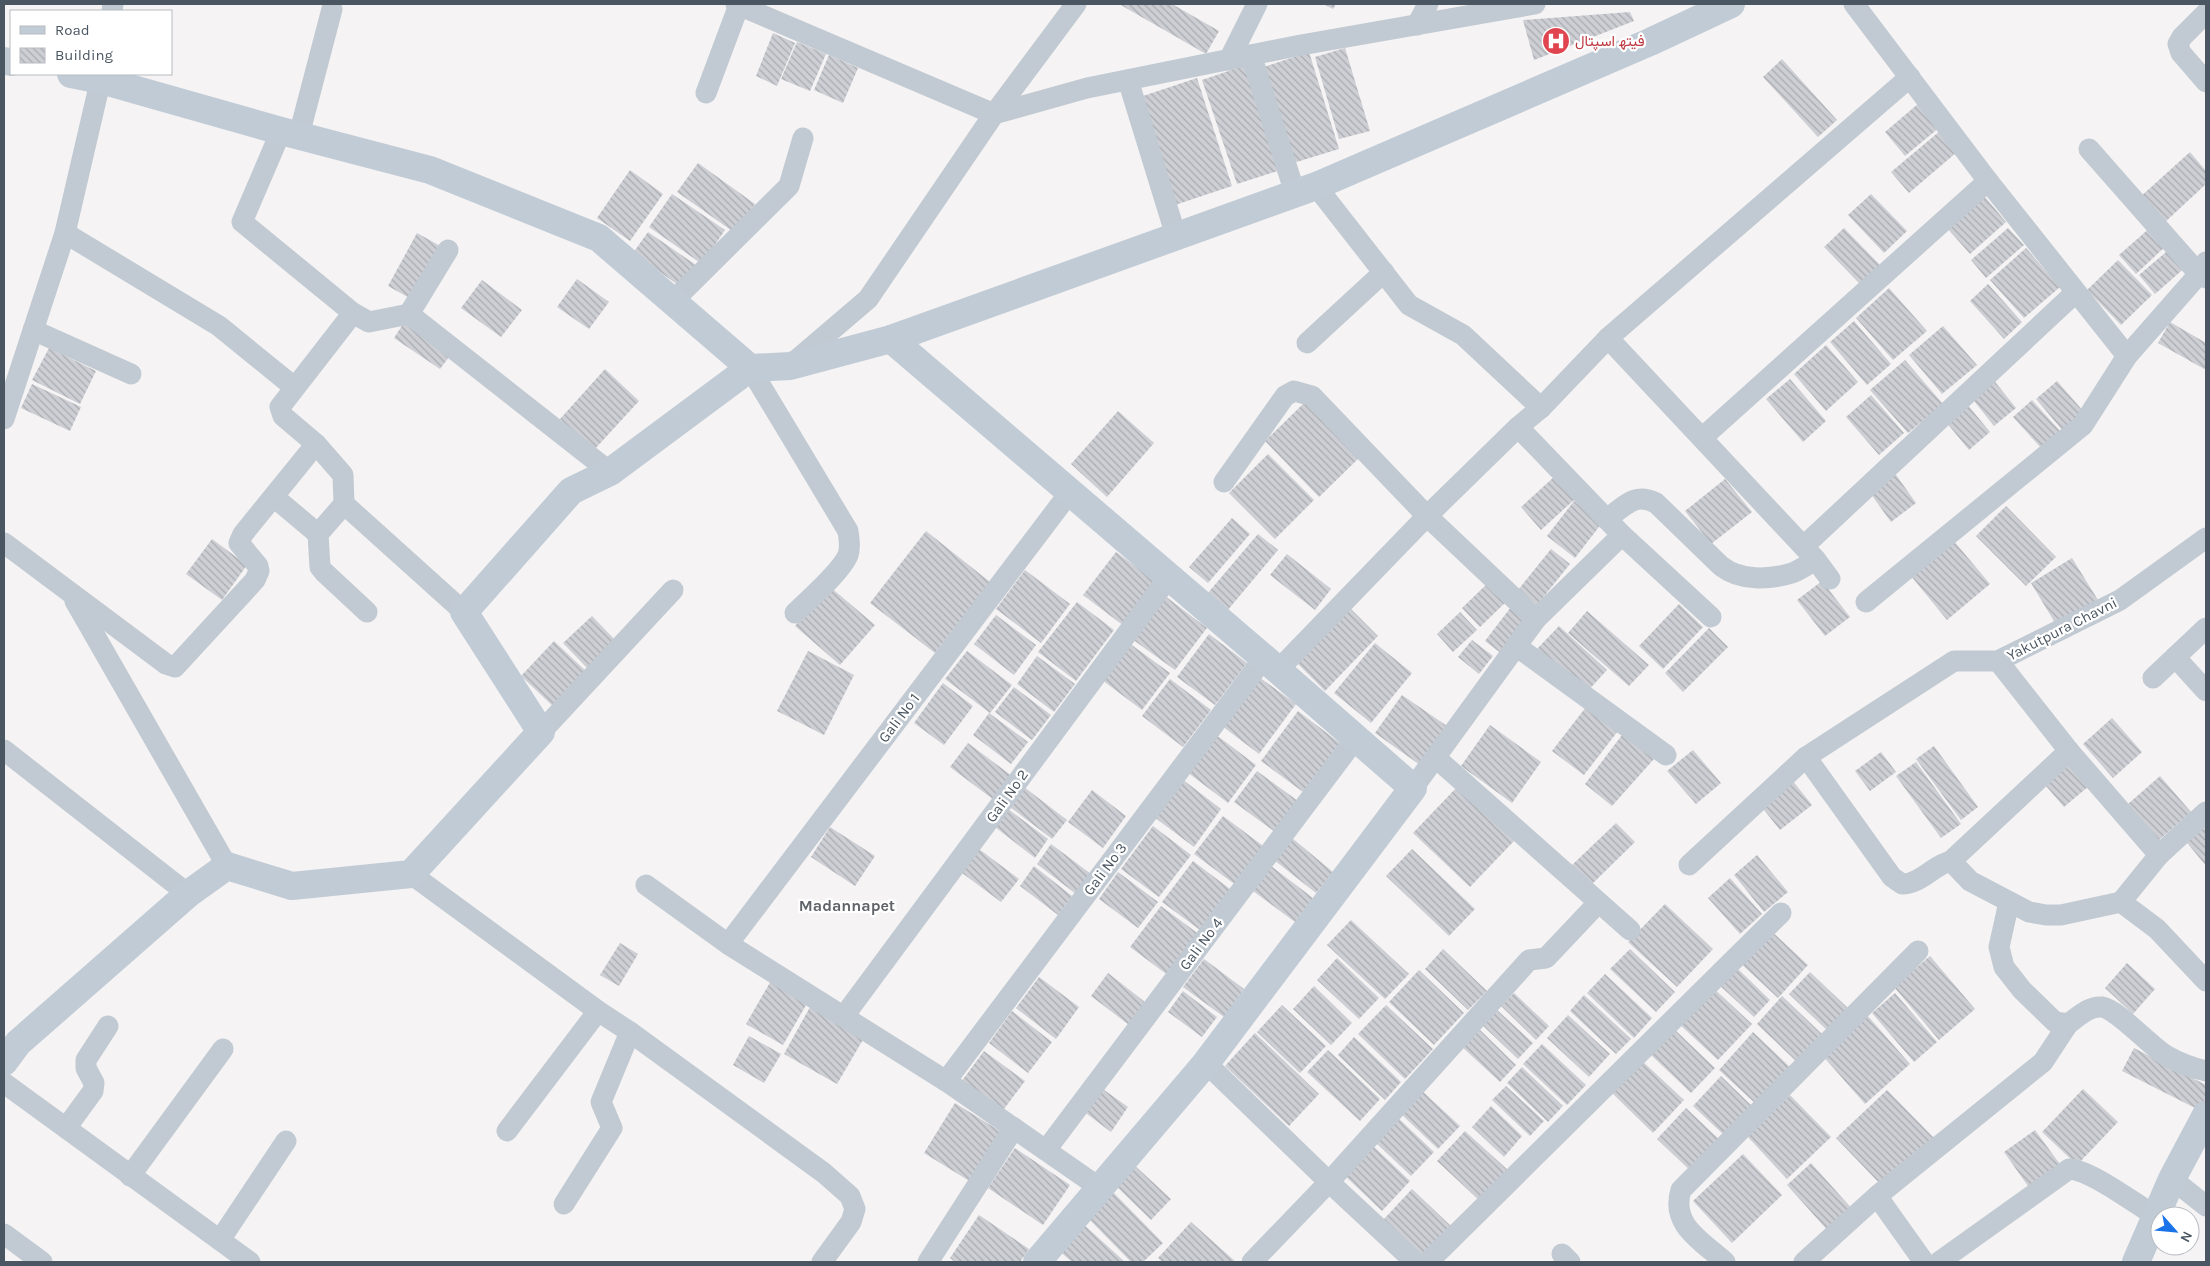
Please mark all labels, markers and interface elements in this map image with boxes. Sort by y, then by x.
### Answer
legend [10,10,172,75]
text: Road [55,21,90,39]
hospital icon: فیتھ اسپتال [1541,26,1571,56]
place label: فیتھ اسپتال [1575,32,1645,51]
text: Building [55,46,113,64]
street label: Yakutpura Chavni [2004,593,2120,665]
street label: Gali No 1 [875,690,923,746]
street label: Gali No 2 [982,766,1032,826]
street label: Gali No 3 [1079,839,1131,899]
district label: Madannapet [799,896,895,915]
street label: Gali No 4 [1176,914,1227,974]
north arrow [2150,1206,2200,1256]
text: N [2176,1228,2196,1245]

